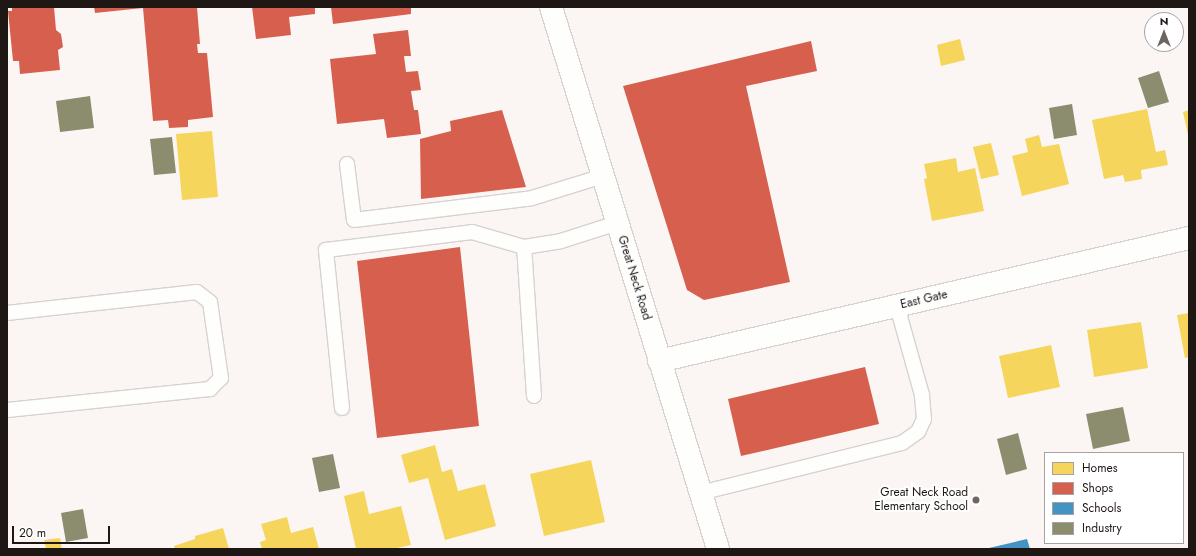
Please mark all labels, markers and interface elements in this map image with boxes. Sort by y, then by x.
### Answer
north arrow [1144,12,1184,52]
text: N [1160,13,1168,29]
street label: Great Neck Road [614,234,654,322]
street label: East Gate [899,288,949,312]
legend [1044,452,1184,544]
text: Homes [1082,459,1118,477]
text: Shops [1082,479,1113,497]
place label: Great Neck Road Elementary School [874,486,968,514]
marker: Great Neck Road Elementary School [971,495,981,505]
text: Schools [1082,499,1121,517]
scale bar [14,518,112,544]
text: Industry [1082,519,1122,537]
text: 20 m [19,524,46,542]

